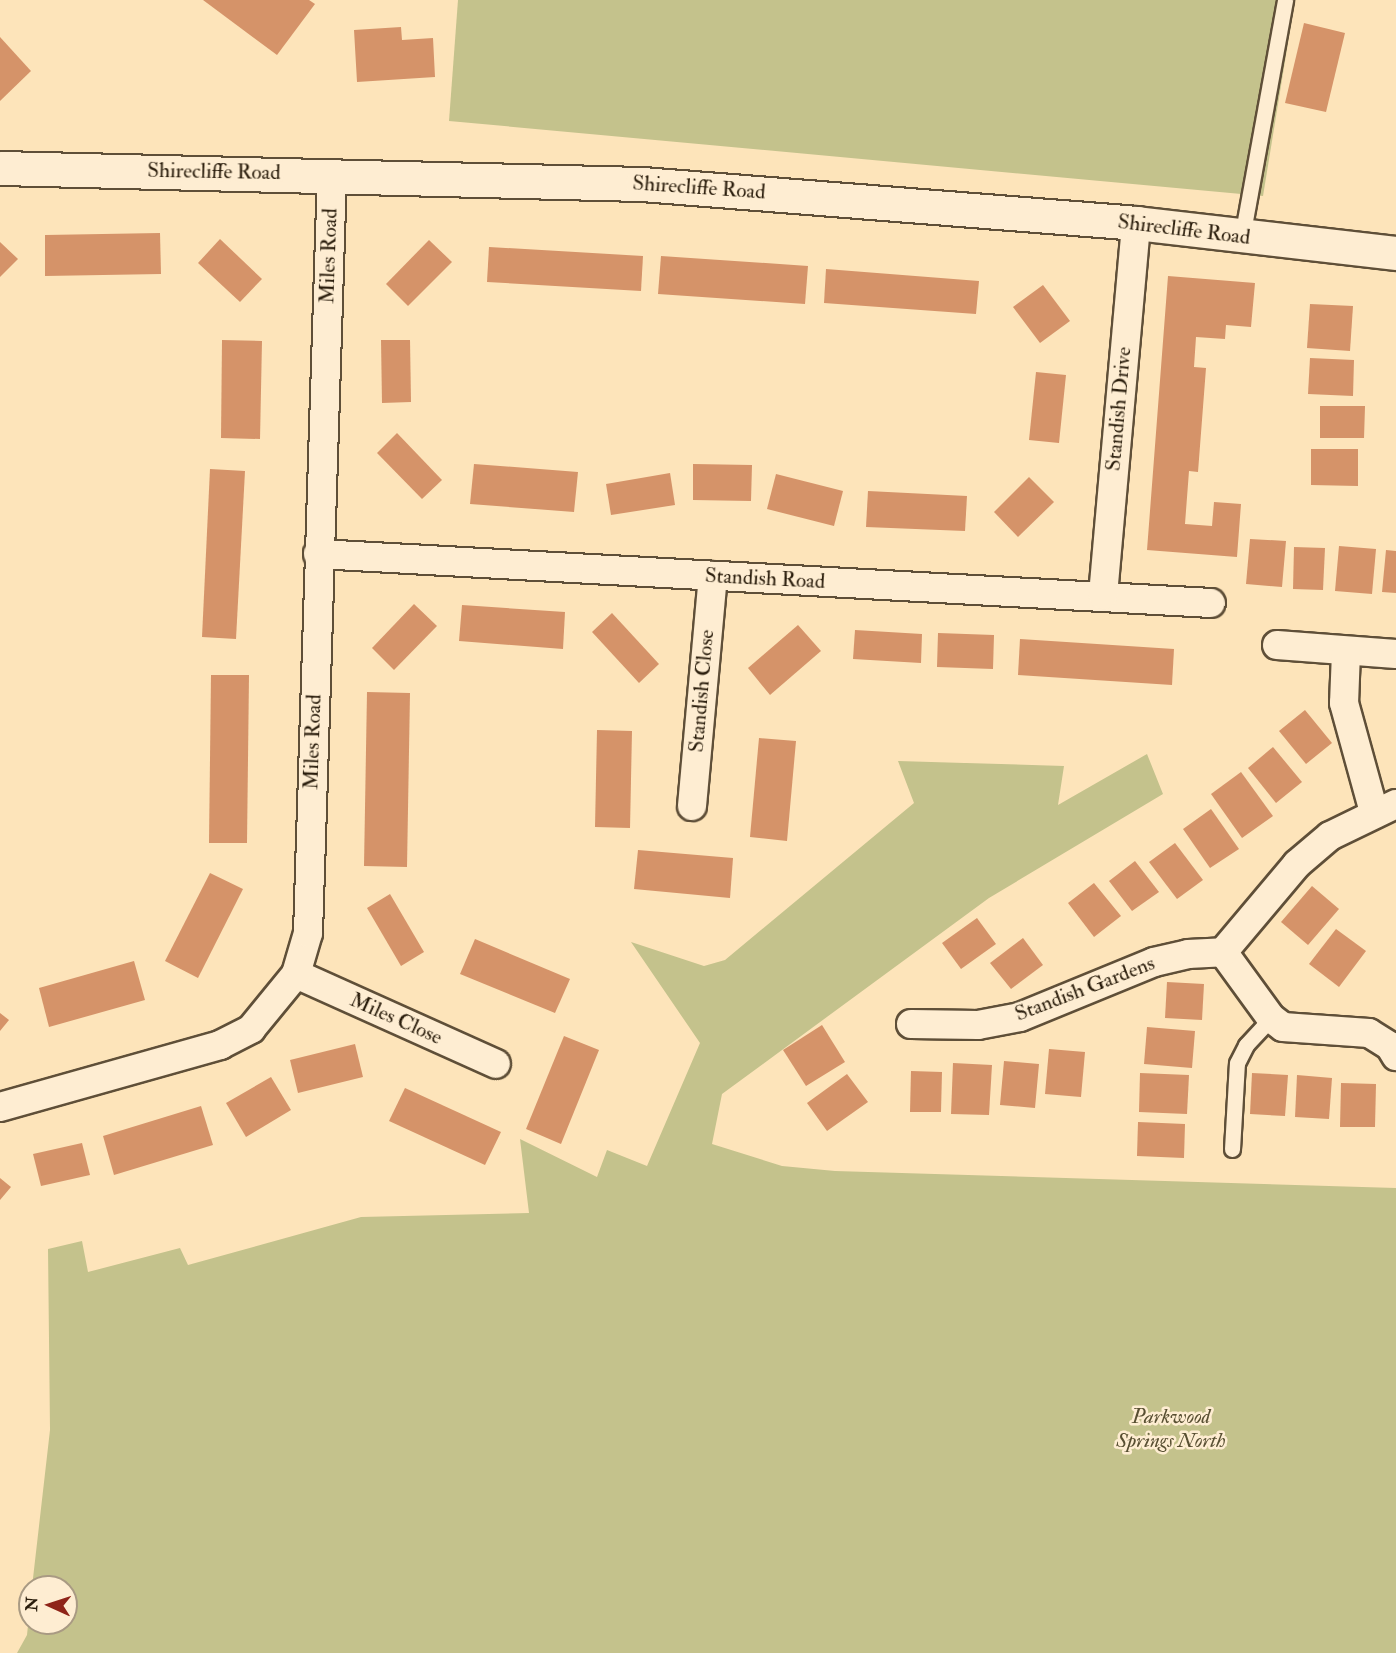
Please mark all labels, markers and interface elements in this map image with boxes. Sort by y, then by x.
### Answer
street label: Shirecliffe Road [147,158,281,186]
street label: Shirecliffe Road [632,171,766,205]
street label: Miles Road [315,208,343,304]
street label: Shirecliffe Road [1116,209,1252,251]
street label: Standish Drive [1101,346,1137,472]
street label: Standish Road [704,563,826,595]
street label: Standish Close [684,629,720,753]
street label: Miles Road [299,694,327,790]
street label: Standish Gardens [1012,951,1158,1027]
street label: Miles Close [346,987,446,1051]
park label: Parkwood Springs North [1116,1404,1226,1454]
north arrow [18,1575,78,1635]
text: N [22,1596,42,1612]

